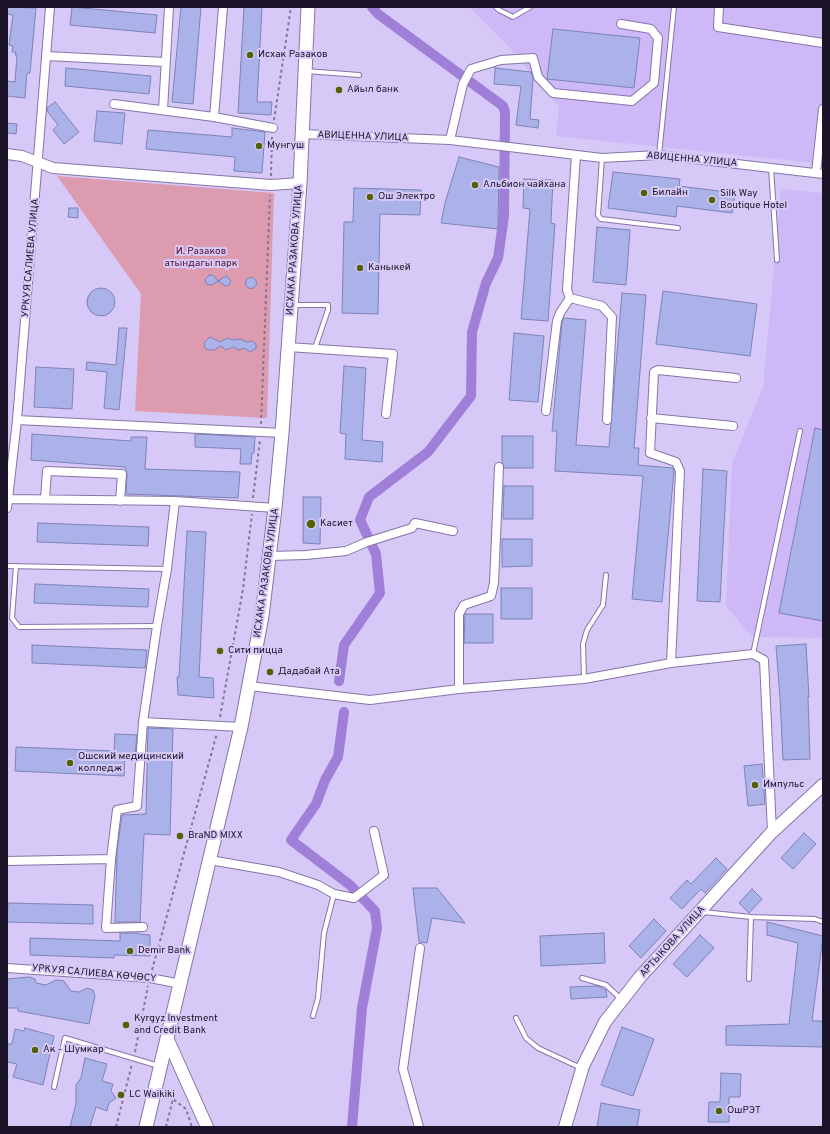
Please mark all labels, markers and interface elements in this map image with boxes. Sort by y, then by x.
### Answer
place label: Исхак Разаков [258,49,328,61]
marker: Исхак Разаков [245,50,255,60]
place label: Айыл банк [347,84,399,96]
marker: Айыл банк [334,85,344,95]
street label: АВИЦЕННА УЛИЦА [317,129,409,145]
place label: Мунгуш [267,140,304,152]
marker: Мунгуш [254,141,264,151]
street label: АВИЦЕННА УЛИЦА [646,150,738,170]
place label: Альбион чайхана [483,179,566,191]
marker: Альбион чайхана [470,180,480,190]
street label: ИСХАКА РАЗАКОВА УЛИЦА [284,184,306,316]
place label: Билайн [652,187,688,199]
marker: Билайн [639,188,649,198]
place label: Silk Way Boutique Hotel [720,188,787,212]
place label: Ош Электро [378,191,435,203]
marker: Ош Электро [365,192,375,202]
marker: Silk Way Boutique Hotel [707,195,717,205]
street label: УРКУЯ САЛИЕВА УЛИЦА [20,198,42,318]
park label: И. Разаков атындагы парк [165,246,237,270]
place label: Каныкей [368,262,411,274]
marker: Каныкей [355,263,365,273]
street label: ИСХАКА РАЗАКОВА УЛИЦА [252,507,282,639]
marker: Касиет [305,518,317,530]
place label: Касиет [320,518,353,530]
place label: Сити пицца [228,645,283,657]
marker: Сити пицца [215,646,225,656]
place label: Дадабай Ата [278,666,340,678]
marker: Дадабай Ата [265,667,275,677]
place label: Ошский медицинский колледж [78,751,184,774]
marker: Ошский медицинский колледж [65,758,75,768]
place label: Импульс [763,779,804,791]
marker: Импульс [750,780,760,790]
place label: BraND MIXX [188,830,243,842]
marker: BraND MIXX [175,831,185,841]
street label: АРТЫКОВА УЛИЦА [638,904,708,980]
place label: Demir Bank [138,945,190,957]
marker: Demir Bank [125,946,135,956]
street label: УРКУЯ САЛИЕВА КӨЧӨСҮ [31,963,157,985]
place label: Kyrgyz Investment and Credit Bank [134,1013,218,1036]
marker: Kyrgyz Investment and Credit Bank [121,1020,131,1030]
place label: Ак - Шумкар [43,1044,104,1056]
marker: Ак - Шумкар [30,1045,40,1055]
place label: LC Waikiki [129,1089,175,1101]
marker: LC Waikiki [116,1090,126,1100]
place label: ОшРЭТ [727,1105,761,1117]
marker: ОшРЭТ [714,1106,724,1116]

